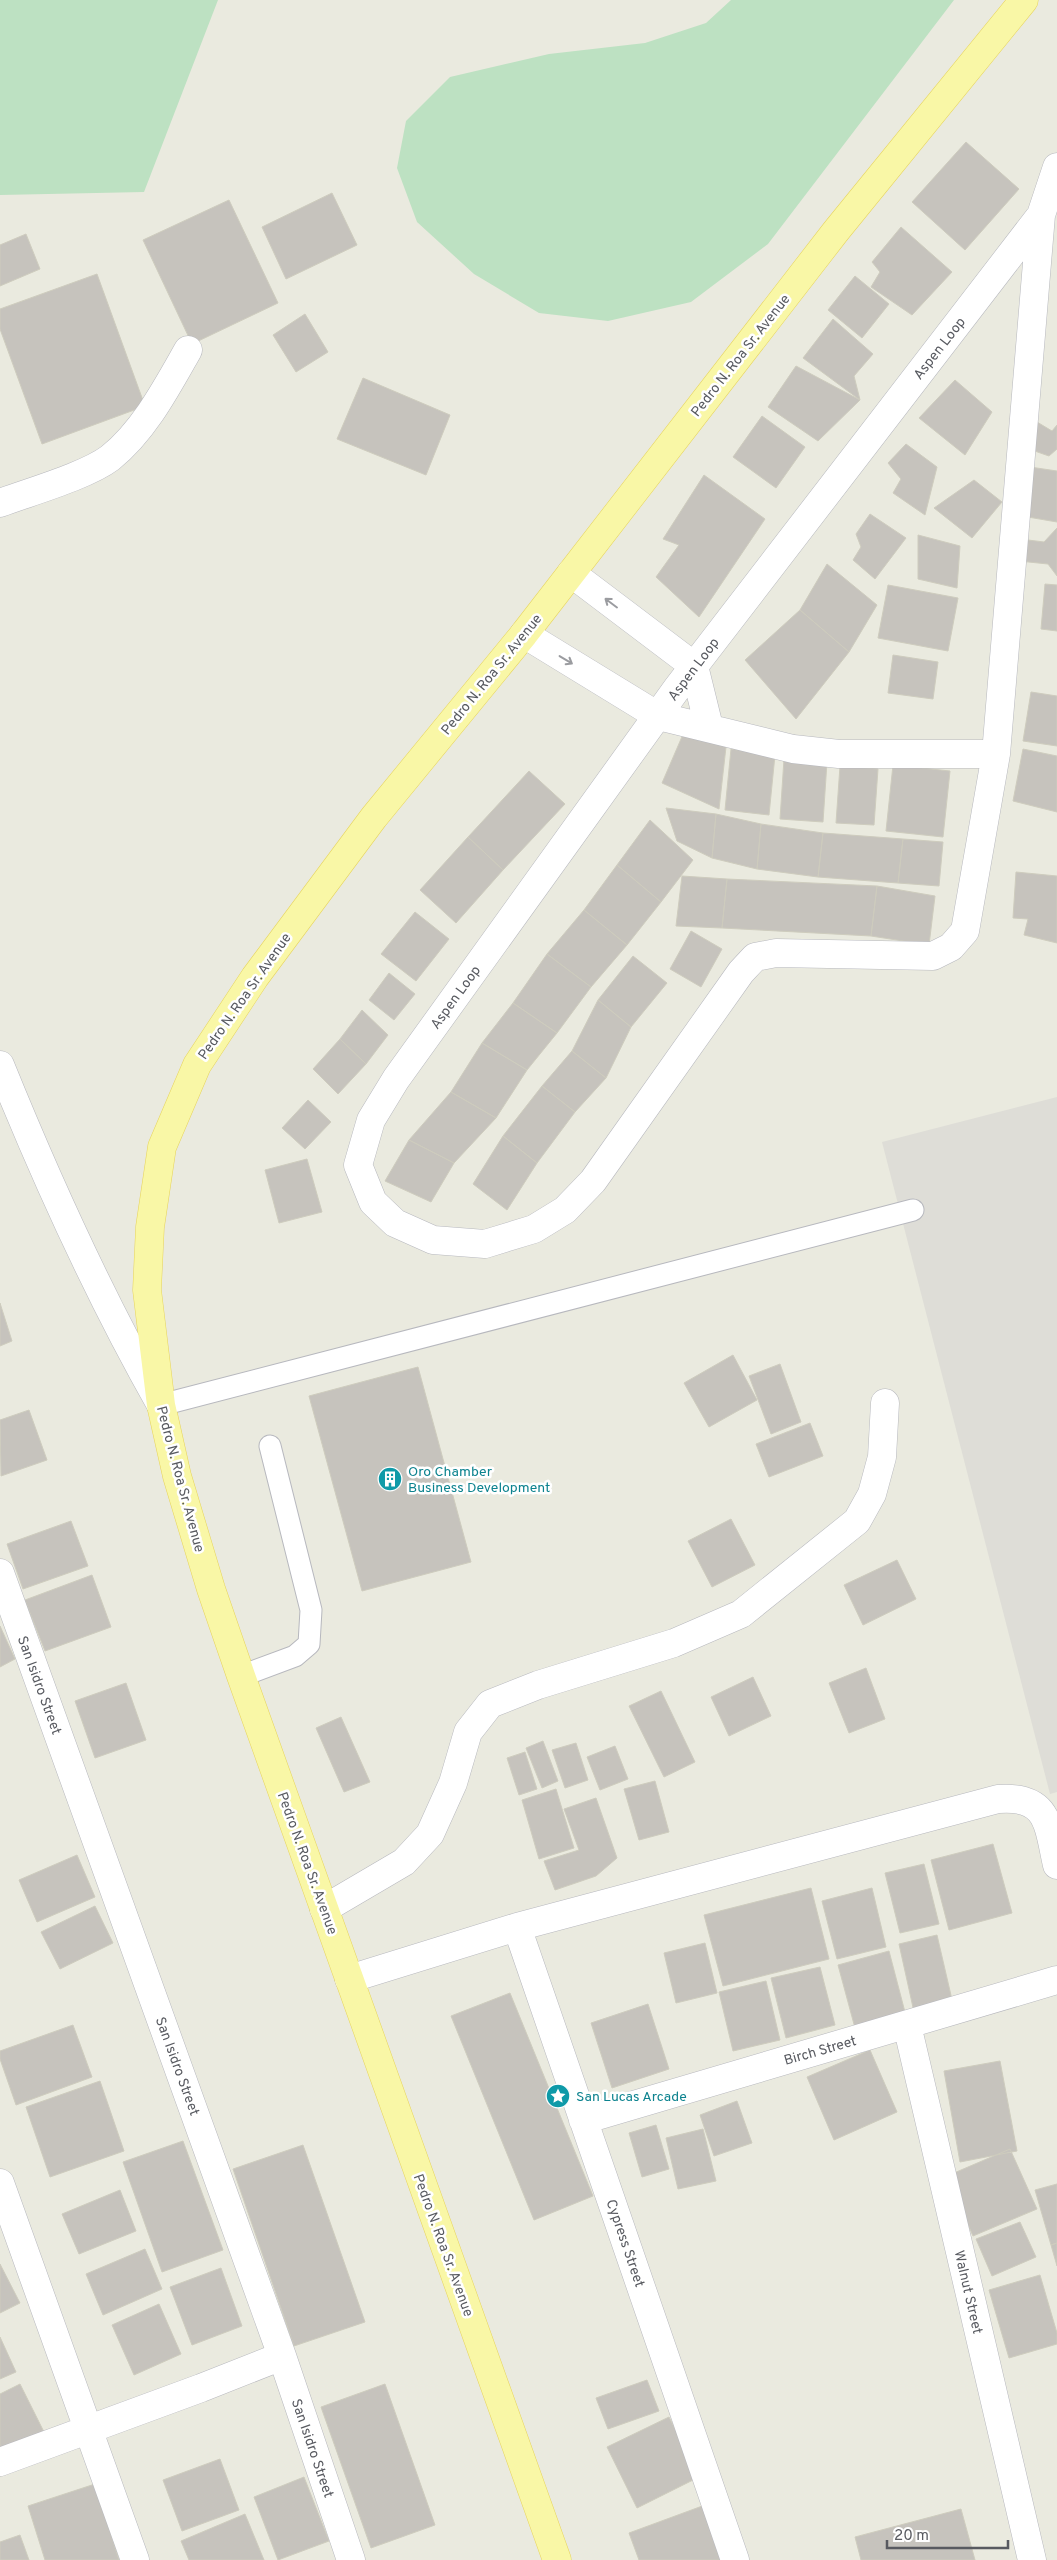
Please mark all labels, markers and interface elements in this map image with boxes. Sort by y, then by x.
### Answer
street label: Pedro N. Roa Sr. Avenue [688,291,794,421]
street label: Aspen Loop [911,314,970,384]
one-way arrow [604,598,618,608]
street label: Pedro N. Roa Sr. Avenue [438,611,546,739]
street label: Aspen Loop [665,635,723,705]
one-way arrow [559,655,573,665]
street label: Pedro N. Roa Sr. Avenue [195,930,295,1063]
street label: Aspen Loop [427,963,485,1033]
street label: Pedro N. Roa Sr. Avenue [152,1404,207,1554]
place label: Oro Chamber Business Development [408,1464,550,1497]
building icon: Oro Chamber Business Development [377,1466,403,1492]
street label: San Isidro Street [13,1634,64,1737]
street label: Pedro N. Roa Sr. Avenue [273,1790,340,1937]
street label: San Isidro Street [151,2015,202,2118]
street label: Birch Street [782,2033,859,2070]
place icon: San Lucas Arcade [545,2083,571,2109]
place label: San Lucas Arcade [576,2089,687,2106]
street label: Pedro N. Roa Sr. Avenue [409,2172,476,2319]
street label: Cypress Street [602,2197,648,2290]
street label: Walnut Street [950,2249,985,2336]
street label: San Isidro Street [287,2397,336,2500]
scale bar [887,2518,1008,2550]
text: 20 m [894,2527,929,2546]

